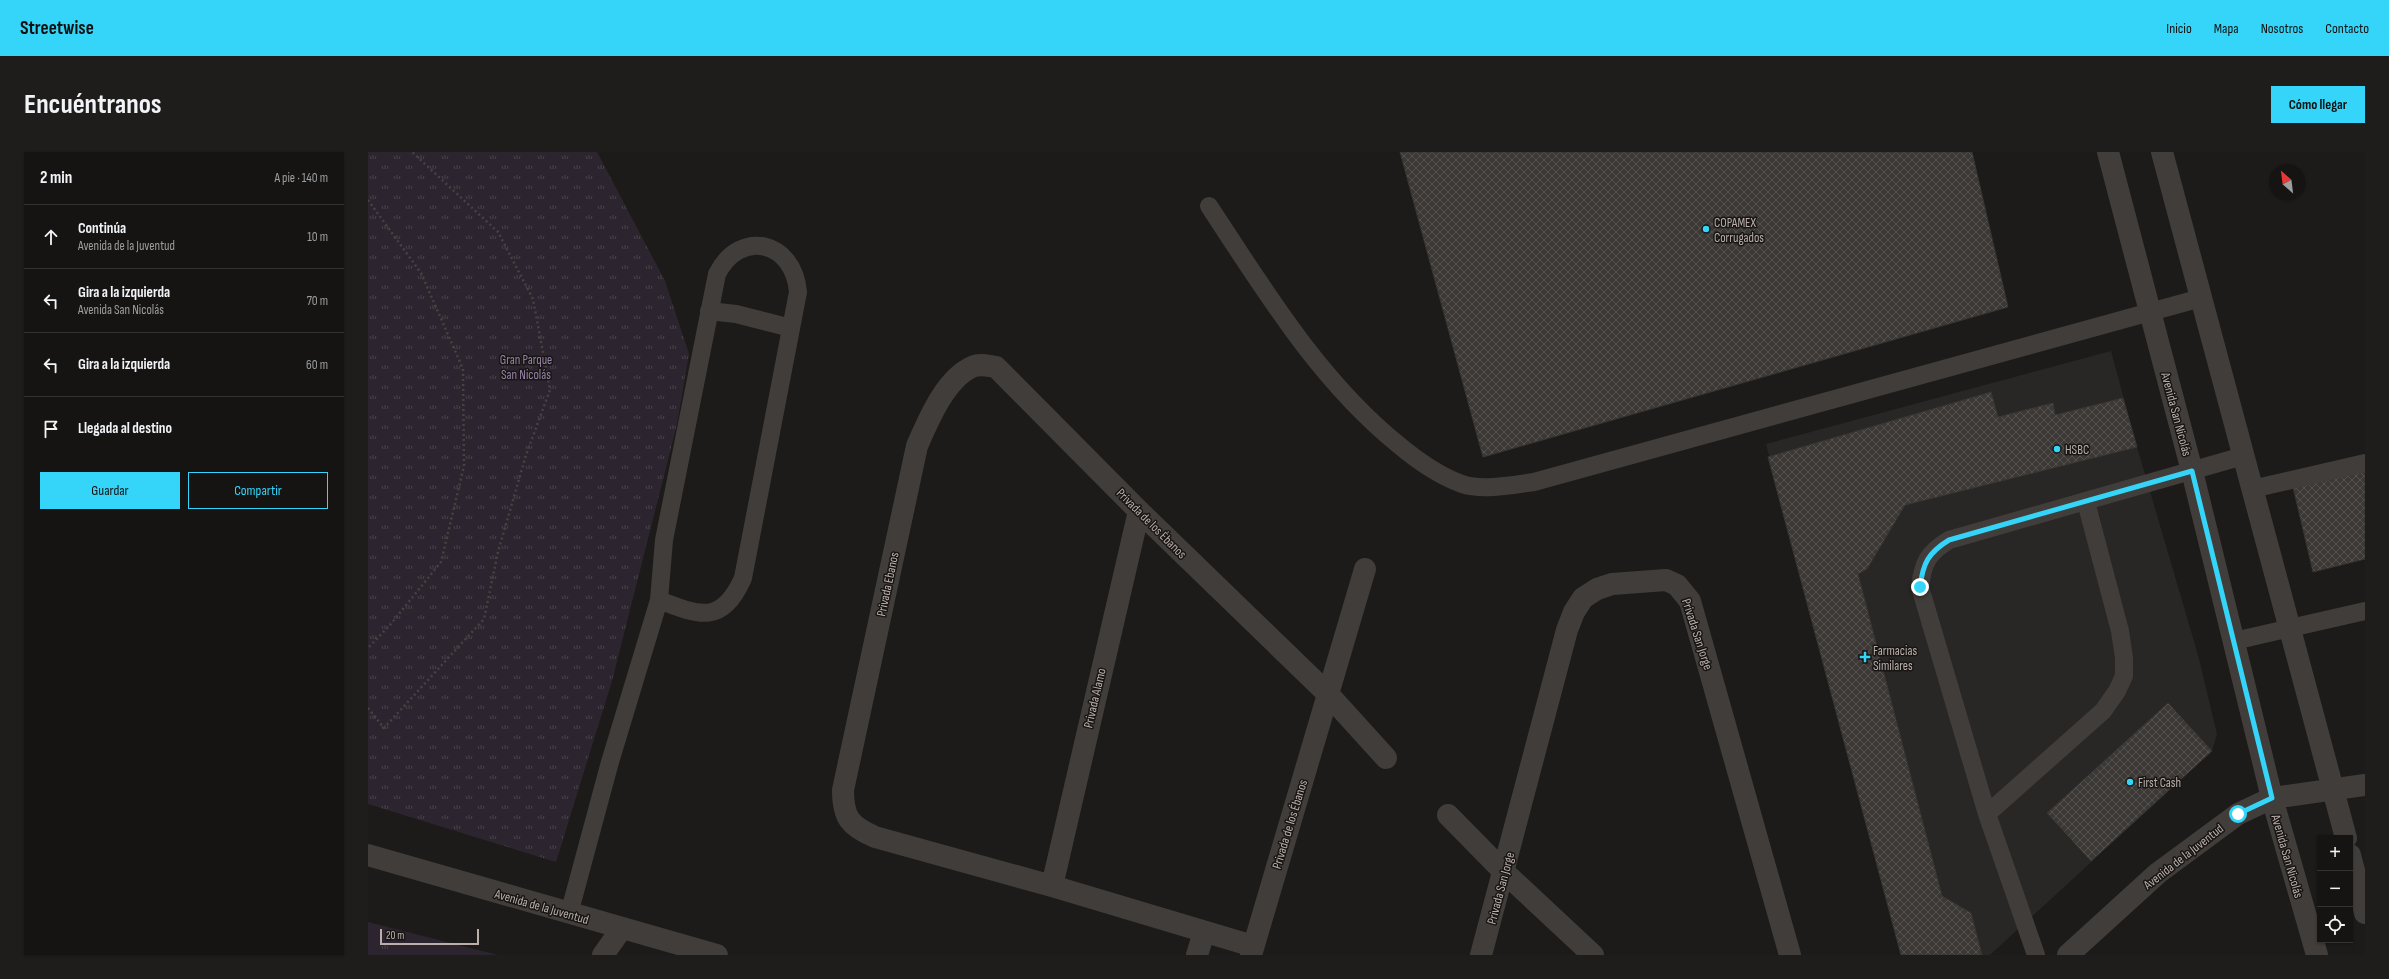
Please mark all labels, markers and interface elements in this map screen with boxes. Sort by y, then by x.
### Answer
text: Streetwise [20,17,94,40]
text: Inicio [2166,20,2192,37]
text: Mapa [2214,20,2239,37]
text: Nosotros [2261,20,2303,37]
text: Contacto [2325,20,2369,37]
button: Cómo llegar [2271,86,2365,123]
text: Encuéntranos [24,88,162,121]
north arrow [2269,164,2305,200]
text: 2 min [40,168,72,188]
text: A pie · 140 m [274,170,328,186]
place label: COPAMEX Corrugados [1714,215,1764,246]
text: Continúa [78,219,126,238]
marker: COPAMEX Corrugados [1701,224,1711,234]
icon: ahead [40,226,62,248]
text: 10 m [307,229,328,245]
text: Avenida de la Juventud [78,238,175,254]
text: Gira a la izquierda [78,283,170,302]
icon: left [40,290,62,312]
text: 70 m [307,293,328,309]
text: Avenida San Nicolás [78,302,164,318]
park label: Gran Parque San Nicolás [500,352,552,383]
icon: left [40,354,62,376]
text: Gira a la izquierda [78,355,170,374]
text: 60 m [306,357,328,373]
street label: Avenida San Nicolás [2157,370,2195,458]
icon: arrive [40,418,62,440]
text: Llegada al destino [78,419,172,438]
place label: HSBC [2065,442,2089,458]
marker: HSBC [2052,444,2062,454]
button: Guardar [40,472,180,509]
button: Compartir [188,472,328,509]
street label: Privada de los Ébanos [1113,485,1190,562]
street label: Privada Ebanos [873,550,903,618]
route end [1911,578,1929,596]
street label: Privada San Jorge [1678,597,1716,672]
place label: Farmacias Similares [1873,643,1917,674]
marker: Farmacias Similares [1860,652,1870,662]
street label: Privada Alamo [1080,667,1110,730]
place label: First Cash [2138,775,2181,791]
street label: Privada de los Ébanos [1269,777,1311,871]
marker: First Cash [2125,777,2135,787]
route start [2229,805,2247,823]
street label: Avenida San Nicolás [2267,812,2307,900]
street label: Avenida de la Juventud [2140,821,2227,894]
map controls [2317,835,2353,943]
button: + [2317,835,2353,871]
street label: Privada San Jorge [1484,850,1518,926]
button: − [2317,871,2353,907]
street label: Avenida de la Juventud [492,886,591,928]
button: locate [2317,907,2353,943]
scale bar [380,927,479,946]
text: 20 m [386,929,404,942]

